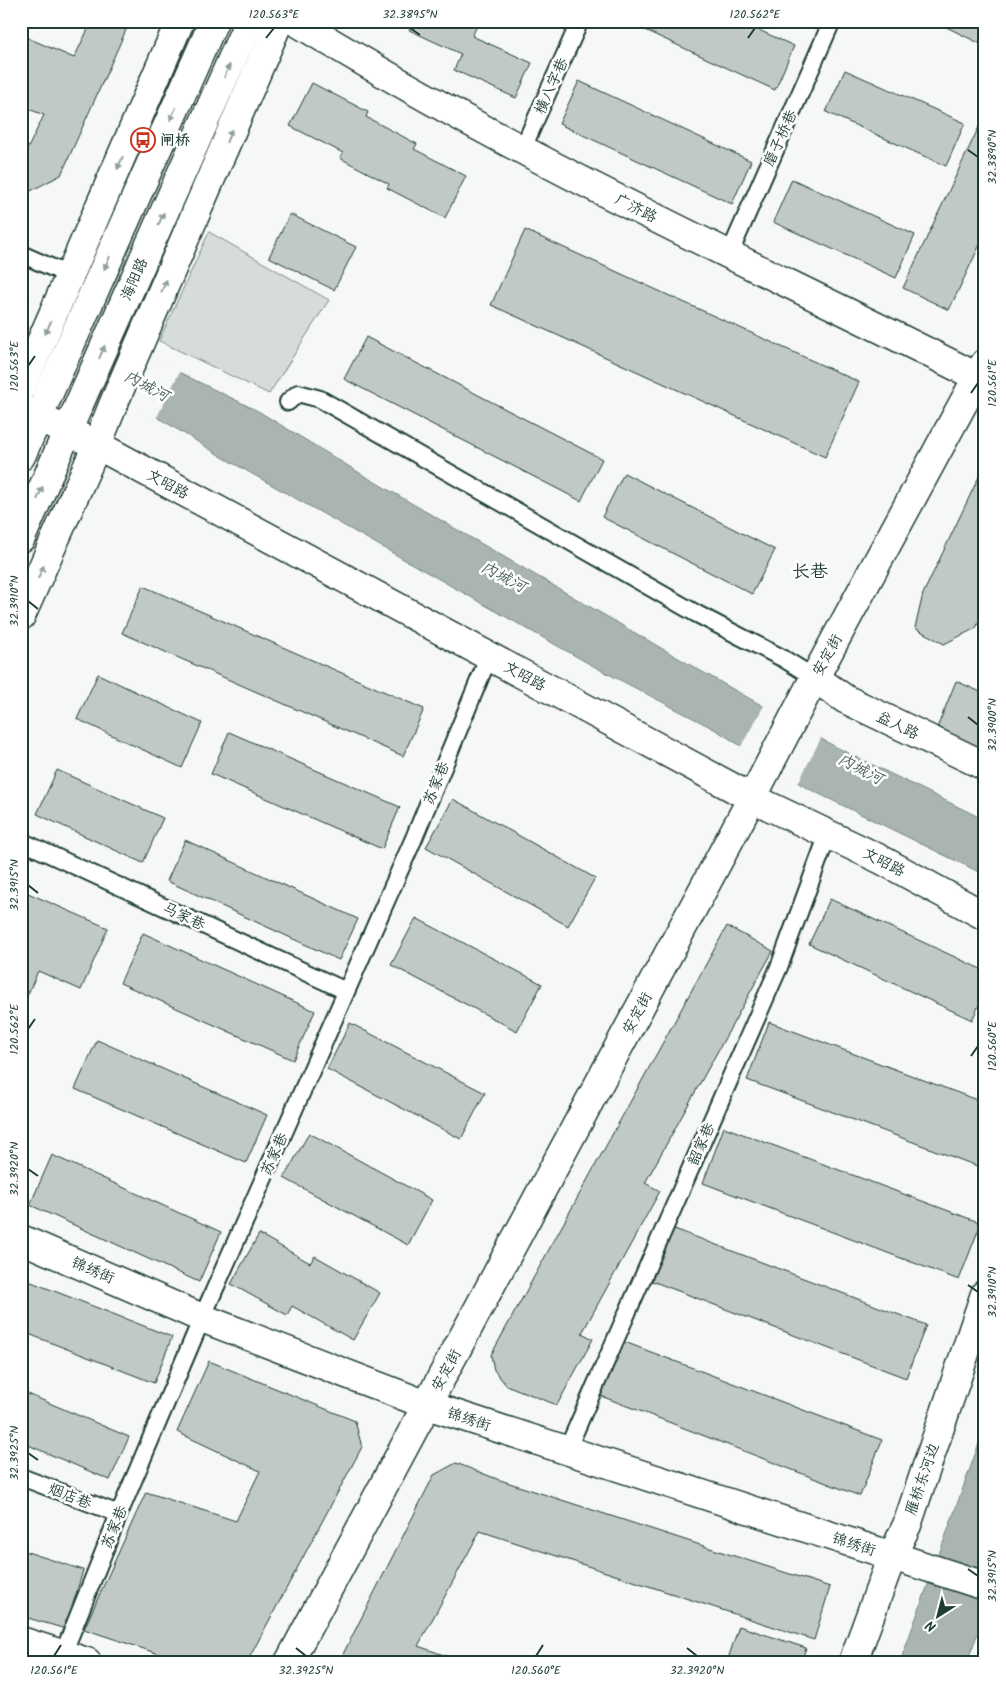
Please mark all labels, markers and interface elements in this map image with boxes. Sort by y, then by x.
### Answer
text: 120.563°E [249,5,300,24]
text: 32.3895°N [382,5,438,24]
text: 120.562°E [730,5,781,24]
street label: 横八字巷 [529,54,575,119]
one-way arrow [223,64,231,78]
street label: 磨子桥巷 [758,106,804,171]
one-way arrow [168,107,176,121]
bus stop icon: 闸桥 [130,127,156,153]
place label: 闸桥 [160,129,190,153]
one-way arrow [225,129,233,143]
text: 32.3890°N [983,130,1002,184]
one-way arrow [115,155,123,170]
street label: 广济路 [610,188,661,230]
one-way arrow [157,212,165,226]
street label: 海阳路 [115,254,155,305]
one-way arrow [103,256,111,270]
one-way arrow [161,278,169,293]
one-way arrow [43,321,51,335]
text: 120.563°E [5,340,24,391]
one-way arrow [98,345,106,359]
text: 120.561°E [983,358,1002,407]
water label: 内城河 [119,364,176,410]
street label: 文昭路 [142,464,193,506]
one-way arrow [37,486,45,500]
water label: 内城河 [476,555,533,601]
district label: 长巷 [792,558,828,587]
one-way arrow [37,565,45,579]
text: 32.3910°N [5,575,24,627]
street label: 安定街 [806,630,849,681]
street label: 文昭路 [499,656,550,698]
text: 32.3900°N [983,698,1002,752]
street label: 益人路 [872,705,923,747]
water label: 内城河 [833,747,890,793]
street label: 苏家巷 [417,758,456,809]
street label: 文昭路 [858,842,909,884]
text: 32.3915°N [5,859,24,911]
street label: 马家巷 [158,897,209,937]
street label: 安定街 [617,988,659,1039]
text: 120.562°E [5,1003,24,1054]
text: 120.560°E [983,1020,1002,1071]
street label: 韶家巷 [682,1119,722,1170]
street label: 苏家巷 [255,1129,295,1180]
text: 32.3920°N [5,1142,24,1196]
street label: 锦绣街 [67,1251,118,1291]
text: 32.3910°N [983,1266,1002,1318]
street label: 安定街 [426,1345,468,1396]
street label: 锦绣街 [444,1402,494,1438]
text: 32.3925°N [5,1426,24,1481]
street label: 雁桥东河边 [899,1440,947,1519]
street label: 烟店巷 [44,1478,95,1516]
street label: 苏家巷 [95,1502,134,1553]
street label: 锦绣街 [829,1527,879,1563]
text: 32.3915°N [983,1550,1002,1602]
north arrow [914,1590,964,1640]
text: N [921,1614,941,1637]
text: 120.561°E [30,1661,79,1680]
text: 32.3925°N [279,1661,334,1680]
text: 120.560°E [511,1661,562,1680]
text: 32.3920°N [670,1661,724,1680]

